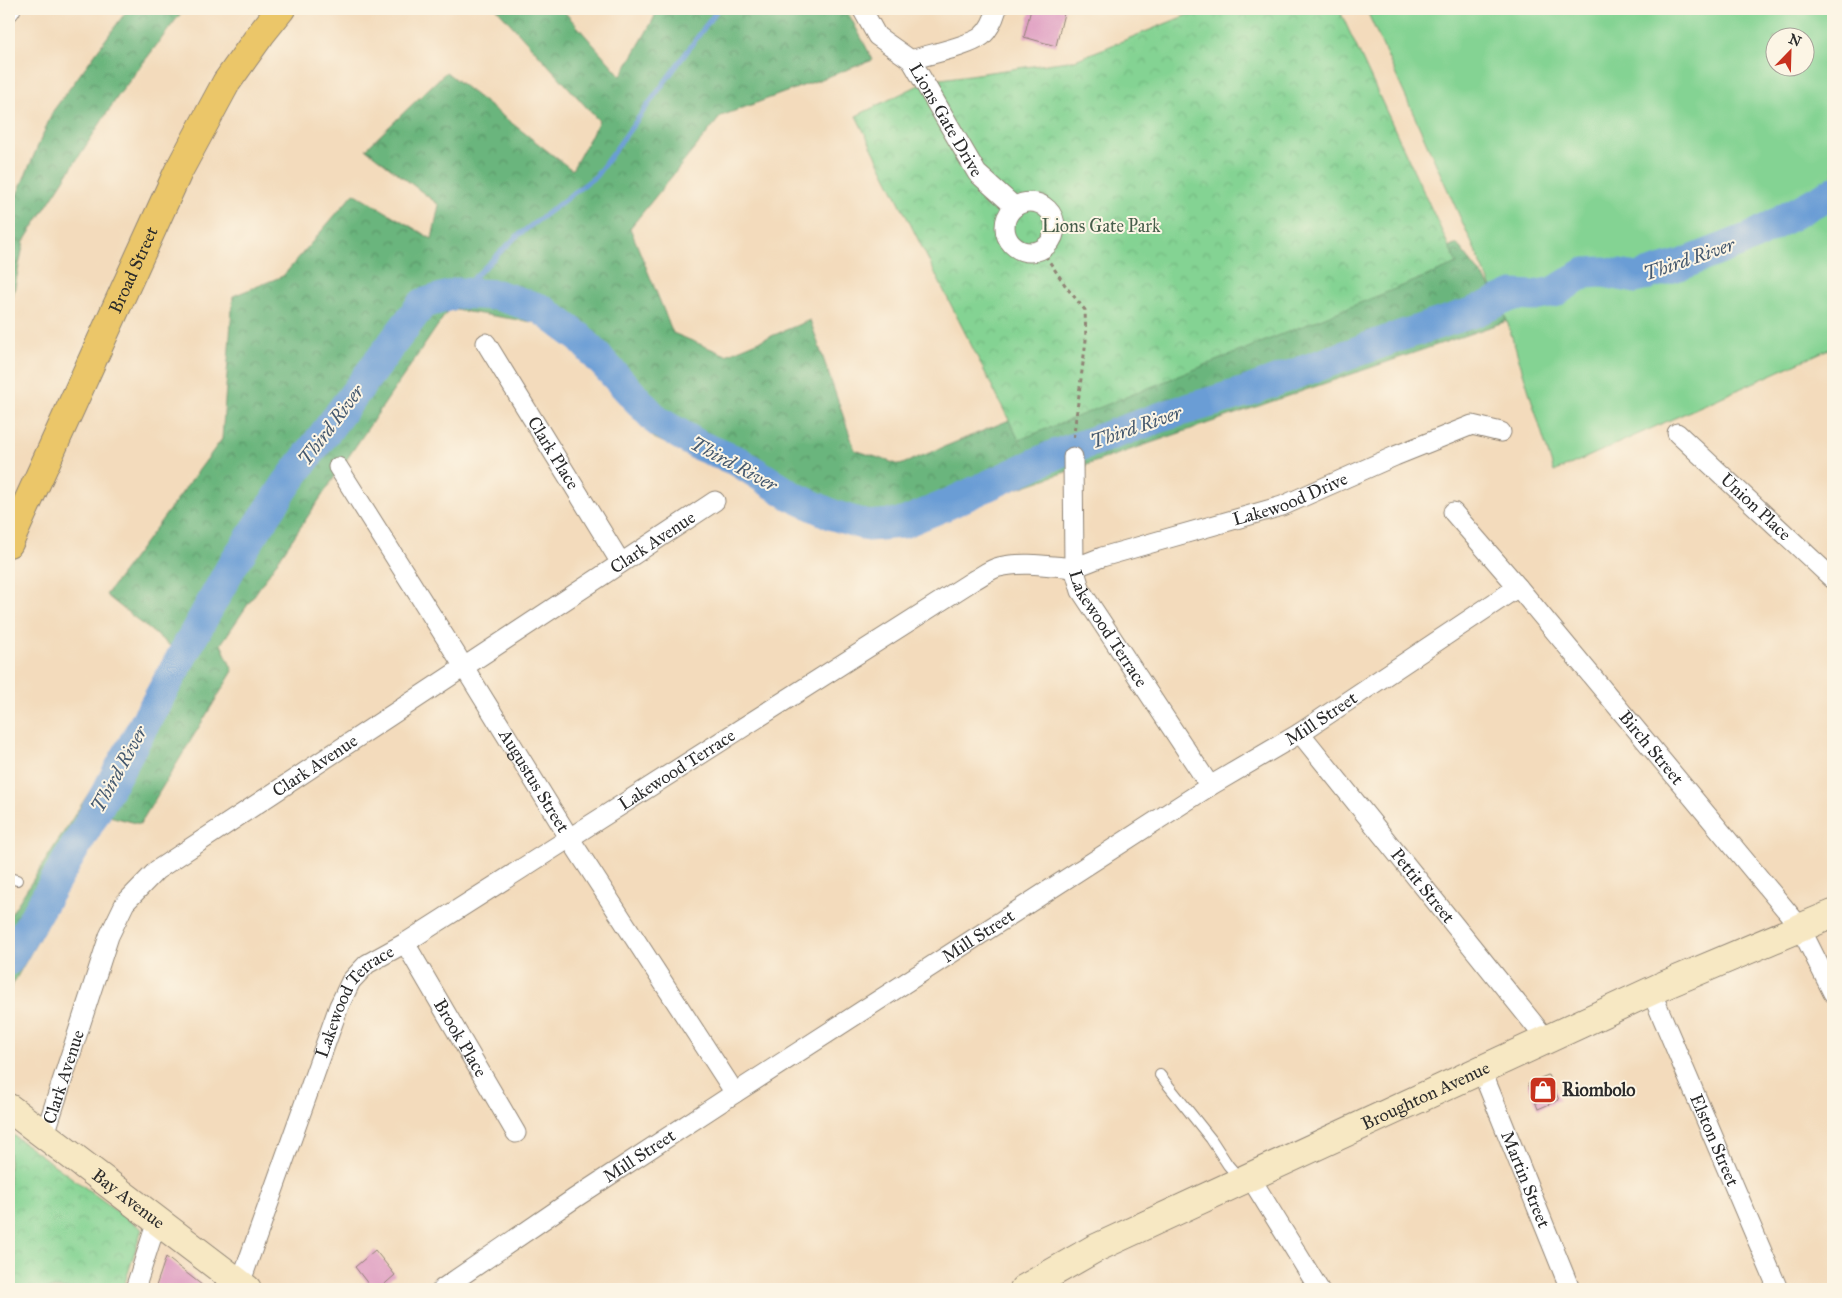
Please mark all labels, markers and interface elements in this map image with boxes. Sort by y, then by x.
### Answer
north arrow [1764,28,1814,78]
text: N [1786,30,1804,51]
street label: Lions Gate Drive [904,59,988,181]
park label: Lions Gate Park [1042,215,1161,237]
street label: Broad Street [104,223,163,317]
water label: Third River [1640,232,1739,285]
water label: Third River [293,379,369,470]
water label: Third River [1087,400,1186,453]
street label: Clark Place [523,412,584,493]
water label: Third River [687,432,782,497]
street label: Lakewood Drive [1230,467,1351,530]
street label: Union Place [1716,468,1796,545]
street label: Clark Avenue [606,506,700,578]
street label: Lakewood Terrace [1064,567,1152,691]
street label: Mill Street [1281,687,1362,750]
street label: Birch Street [1614,706,1689,790]
water label: Third River [86,721,153,816]
street label: Augustus Street [493,724,575,837]
street label: Lakewood Terrace [614,724,739,815]
street label: Clark Avenue [268,729,362,802]
street label: Pettit Street [1386,844,1460,928]
street label: Mill Street [938,904,1019,967]
street label: Lakewood Terrace [310,940,398,1061]
street label: Brook Place [429,995,492,1081]
street label: Clark Avenue [38,1027,89,1127]
street label: Broughton Avenue [1358,1056,1493,1135]
shop icon: Riombolo [1528,1075,1558,1105]
place label: Riombolo [1562,1079,1636,1101]
street label: Elston Street [1685,1090,1744,1190]
street label: Mill Street [599,1124,680,1188]
street label: Martin Street [1496,1128,1555,1232]
street label: Bay Avenue [88,1164,169,1234]

